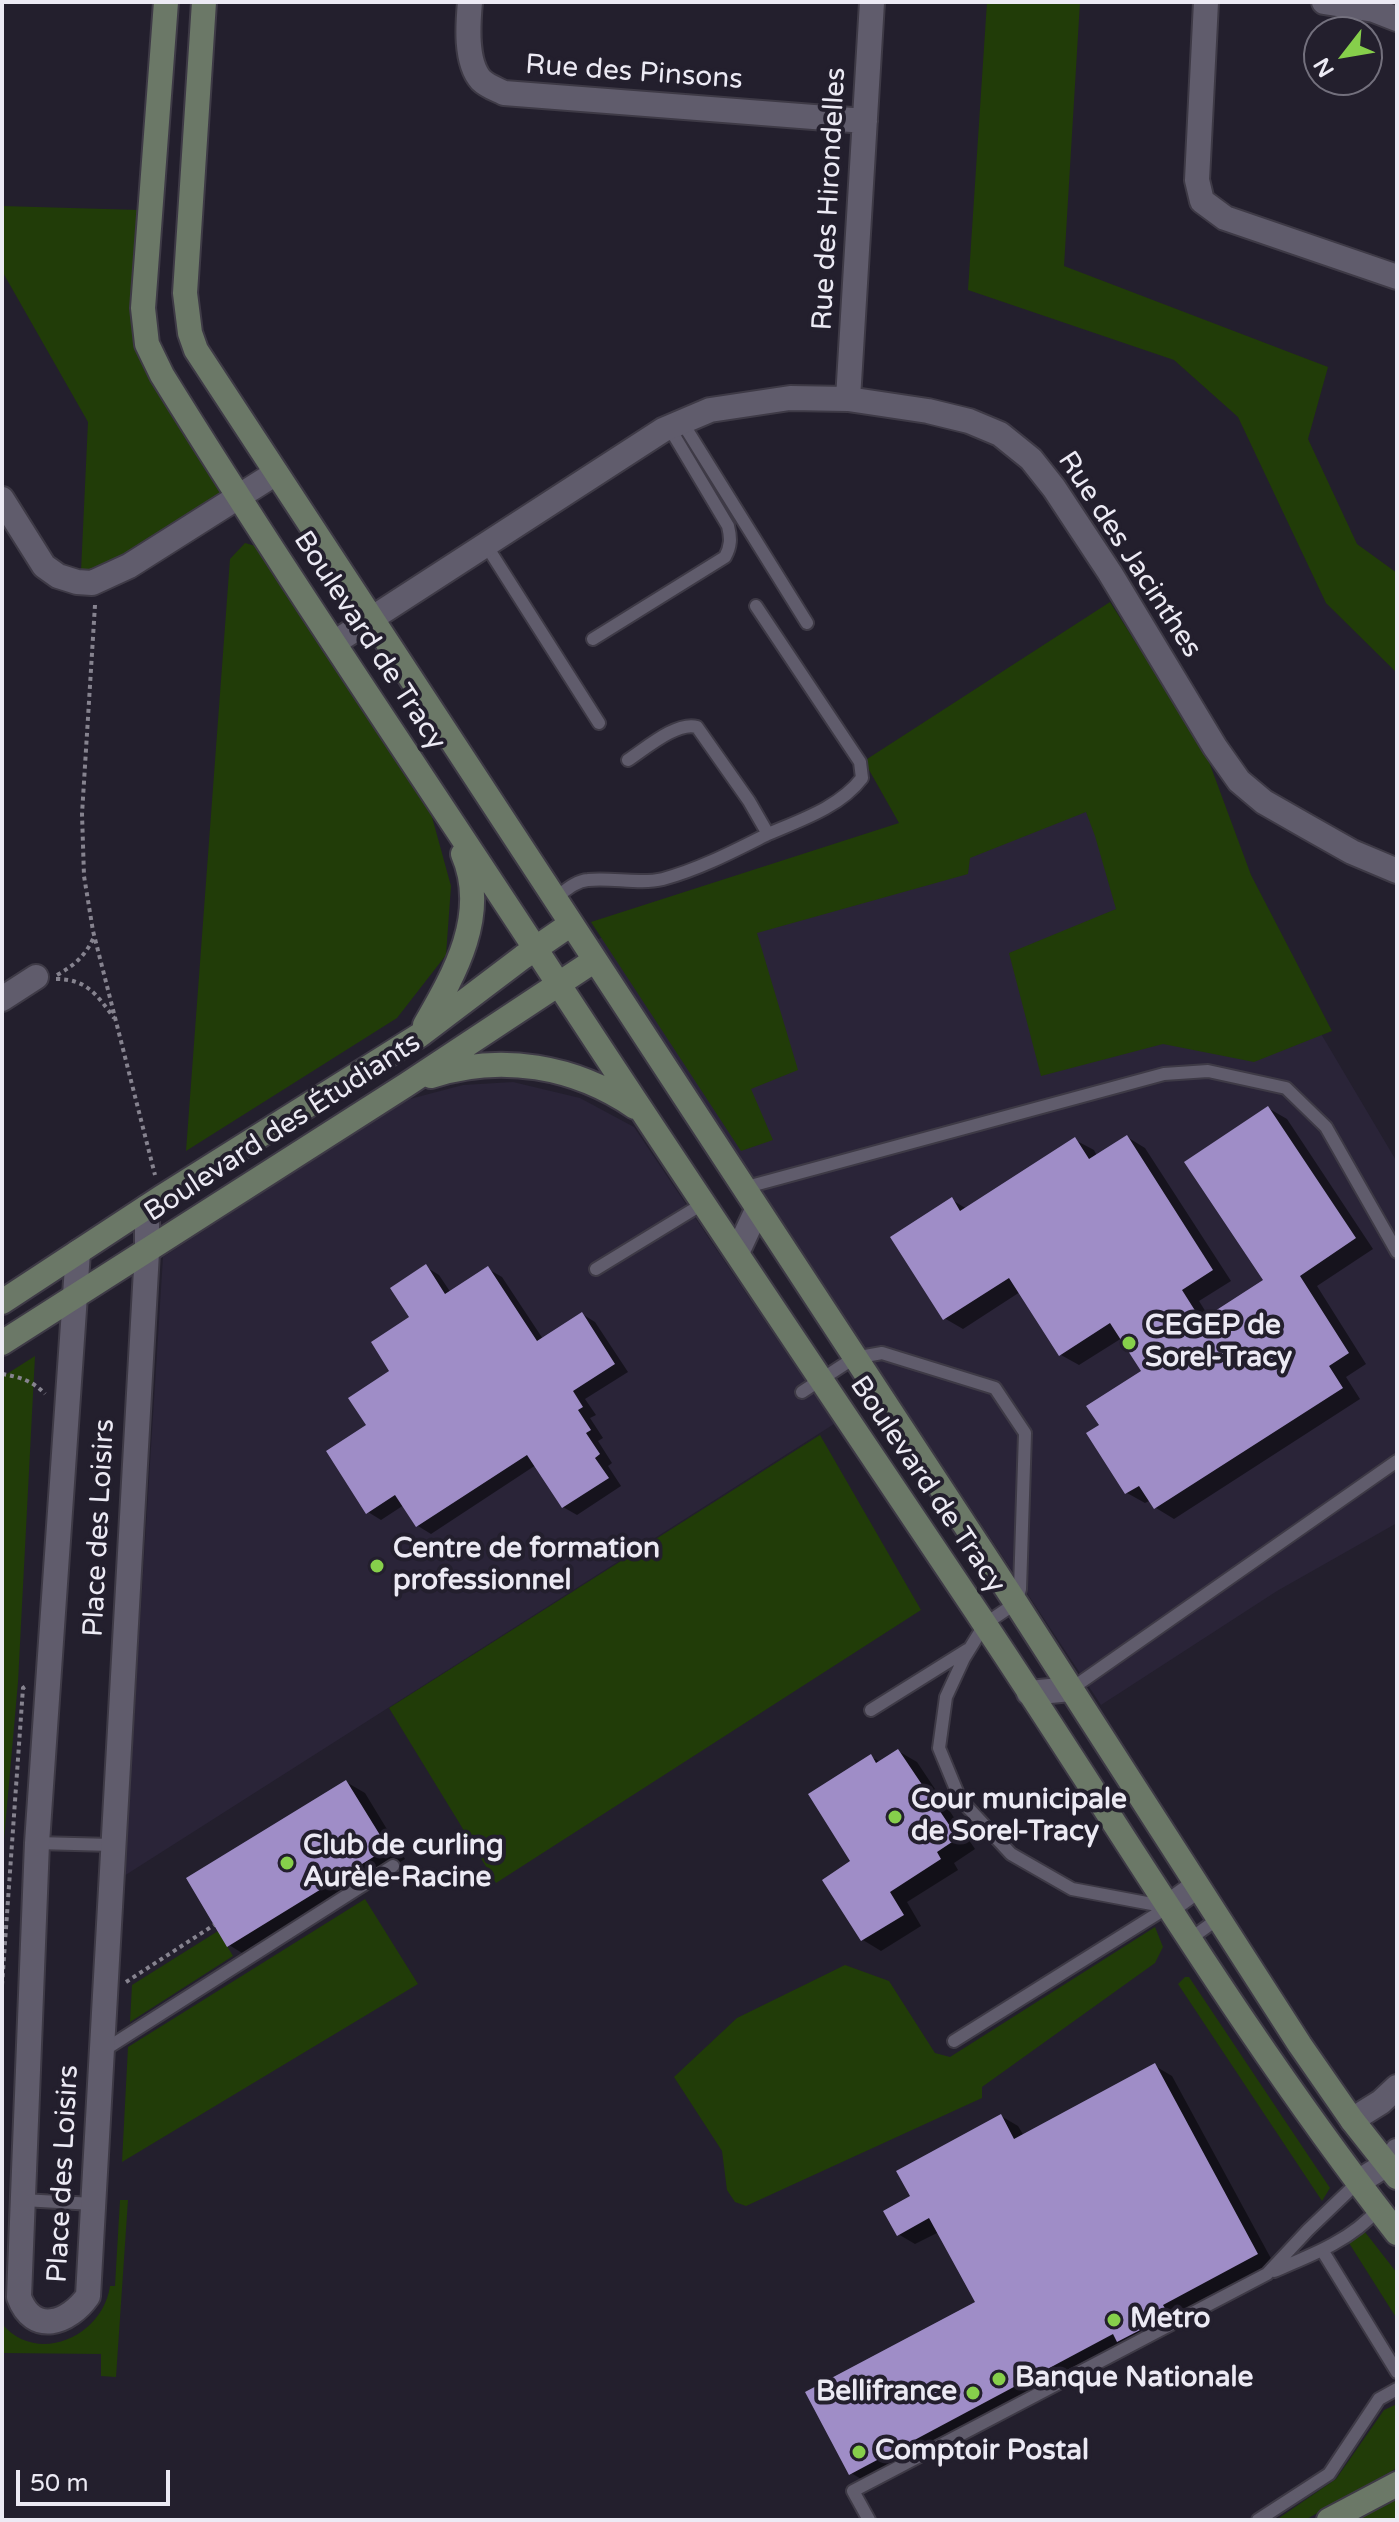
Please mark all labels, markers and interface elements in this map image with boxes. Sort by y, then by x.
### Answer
north arrow [1303,16,1383,96]
street label: Rue des Pinsons [524,49,744,97]
text: N [1308,53,1340,82]
street label: Rue des Hirondelles [806,67,854,331]
street label: Rue des Jacinthes [1050,446,1208,664]
street label: Boulevard de Tracy [286,525,452,757]
street label: Boulevard des Étudiants [139,1026,427,1230]
place label: CEGEP de Sorel-Tracy [1145,1310,1292,1376]
marker: CEGEP de Sorel-Tracy [1120,1334,1138,1352]
street label: Boulevard de Tracy [842,1370,1012,1600]
street label: Place des Loisirs [78,1418,122,1638]
place label: Centre de formation professionnel [393,1533,660,1599]
marker: Centre de formation professionnel [368,1557,386,1575]
place label: Cour municipale de Sorel-Tracy [911,1784,1127,1850]
marker: Cour municipale de Sorel-Tracy [886,1808,904,1826]
place label: Club de curling Aurèle-Racine [303,1830,504,1896]
marker: Club de curling Aurèle-Racine [278,1854,296,1872]
street label: Place des Loisirs [42,2064,86,2284]
place label: Metro [1130,2303,1211,2337]
marker: Metro [1105,2311,1123,2329]
place label: Banque Nationale [1015,2362,1253,2396]
marker: Banque Nationale [990,2370,1008,2388]
place label: Bellifrance [816,2376,957,2410]
marker: Bellifrance [964,2384,982,2402]
place label: Comptoir Postal [875,2435,1089,2469]
marker: Comptoir Postal [850,2443,868,2461]
scale bar [20,2454,174,2504]
text: 50 m [30,2469,88,2498]

